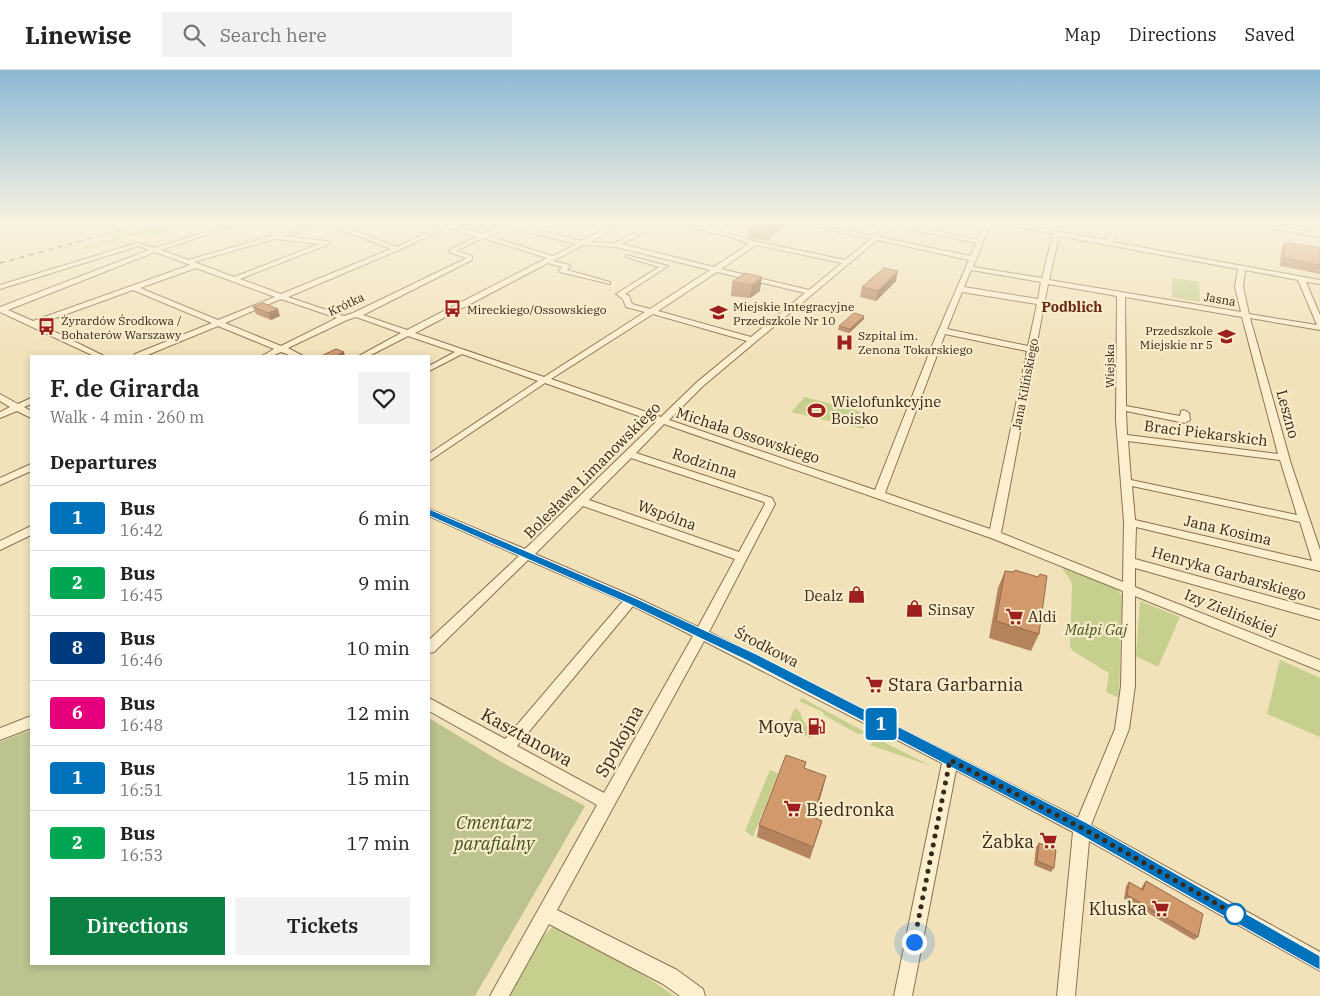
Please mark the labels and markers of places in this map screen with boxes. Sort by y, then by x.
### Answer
bus stop icon: Mireckiego/Ossowskiego [443,299,463,319]
place label: Miejskie Integracyjne Przedszkole Nr 10 [733,299,854,328]
place label: Mireckiego/Ossowskiego [467,302,607,317]
school or university icon: Miejskie Integracyjne Przedszkole Nr 10 [709,303,729,323]
place label: Żyrardów Środkowa / Bohaterów Warszawy [61,313,182,342]
bus stop icon: Żyrardów Środkowa / Bohaterów Warszawy [37,317,57,337]
place label: Przedszkole Miejskie nr 5 [1140,323,1213,352]
school or university icon: Przedszkole Miejskie nr 5 [1217,327,1237,347]
place label: Szpital im. Zenona Tokarskiego [858,328,973,357]
hospital icon: Szpital im. Zenona Tokarskiego [834,332,854,352]
place label: Wielofunkcyjne Boisko [831,392,941,428]
sports icon: Wielofunkcyjne Boisko [807,400,827,420]
shop icon: Dealz [847,585,867,605]
place label: Dealz [804,586,843,605]
shop icon: Sinsay [904,599,924,619]
place label: Sinsay [928,600,975,619]
supermarket icon: Aldi [1004,606,1024,626]
place label: Aldi [1028,607,1057,626]
place label: Stara Garbarnia [888,673,1024,696]
supermarket icon: Stara Garbarnia [864,674,884,694]
place label: Moya [758,715,803,738]
fuel station icon: Moya [807,716,827,736]
place label: Biedronka [806,798,895,821]
supermarket icon: Biedronka [782,799,802,819]
place label: Żabka [982,830,1034,853]
supermarket icon: Żabka [1038,831,1058,851]
place label: Kluska [1089,897,1147,920]
supermarket icon: Kluska [1151,898,1171,918]
unlabelled marker [1224,903,1246,925]

